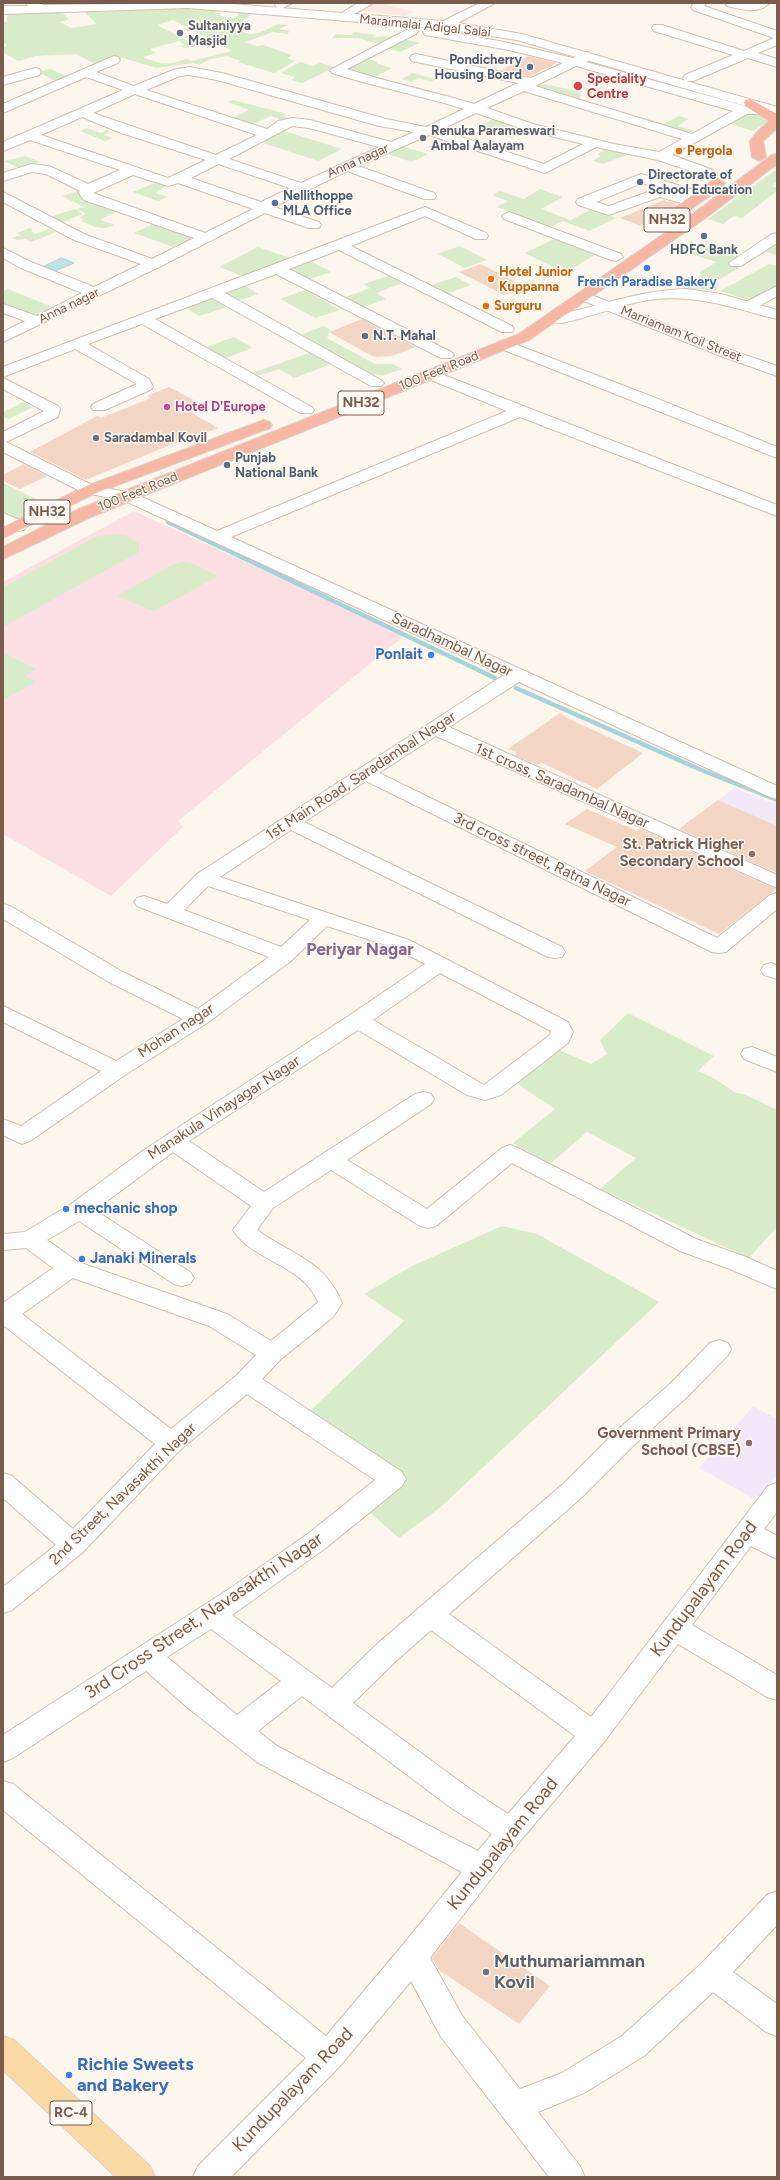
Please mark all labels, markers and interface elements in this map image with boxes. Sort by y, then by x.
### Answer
street label: Maraimalai Adigal Salai [359,11,491,41]
place label: Sultaniyya Masjid [188,18,251,49]
marker: Sultaniyya Masjid [175,28,185,38]
place label: Pondicherry Housing Board [434,52,522,83]
marker: Pondicherry Housing Board [525,62,535,72]
place label: Speciality Centre [587,71,647,102]
marker: Speciality Centre [572,80,584,92]
place label: Renuka Parameswari Ambal Aalayam [431,123,555,154]
marker: Renuka Parameswari Ambal Aalayam [418,133,428,143]
street label: Anna nagar [325,141,391,181]
place label: Pergola [687,143,732,159]
marker: Pergola [674,146,684,156]
place label: Directorate of School Education [648,167,752,198]
marker: Directorate of School Education [635,177,645,187]
place label: Nellithoppe MLA Office [283,188,353,219]
marker: Nellithoppe MLA Office [270,198,280,208]
road number: NH32 [644,208,690,232]
marker: HDFC Bank [699,231,709,241]
place label: HDFC Bank [670,242,738,258]
marker: French Paradise Bakery [642,263,652,273]
place label: Hotel Junior Kuppanna [499,264,573,295]
marker: Hotel Junior Kuppanna [486,274,496,284]
place label: French Paradise Bakery [577,274,717,290]
street label: Anna nagar [36,285,102,327]
place label: Surguru [494,298,542,314]
marker: Surguru [481,301,491,311]
street label: Marriamam Koil Street [618,303,744,365]
place label: N.T. Mahal [373,328,436,344]
marker: N.T. Mahal [360,331,370,341]
street label: 100 Feet Road [397,348,481,394]
road number: NH32 [338,391,384,415]
place label: Hotel D'Europe [175,399,266,415]
marker: Hotel D'Europe [162,402,172,412]
place label: Saradambal Kovil [104,430,207,446]
marker: Saradambal Kovil [91,433,101,443]
place label: Punjab National Bank [235,450,318,481]
marker: Punjab National Bank [222,460,232,470]
street label: 100 Feet Road [96,469,180,515]
road number: NH32 [24,500,70,524]
street label: Saradhambal Nagar [389,609,515,681]
place label: Ponlait [375,646,423,664]
marker: Ponlait [426,650,436,660]
street label: 1st Main Road, Saradambal Nagar [263,708,459,844]
street label: 1st cross, Saradambal Nagar [472,739,652,833]
street label: 3rd cross street, Ratna Nagar [450,809,634,911]
place label: St. Patrick Higher Secondary School [619,836,744,871]
marker: St. Patrick Higher Secondary School [747,849,757,859]
district label: Periyar Nagar [306,940,414,960]
street label: Mohan nagar [135,1000,217,1062]
street label: Manakula Vinayagar Nagar [145,1052,303,1164]
place label: mechanic shop [74,1200,178,1218]
marker: mechanic shop [61,1204,71,1214]
place label: Janaki Minerals [90,1250,196,1268]
marker: Janaki Minerals [77,1254,87,1264]
street label: 2nd Street, Navasakthi Nagar [46,1419,200,1569]
place label: Government Primary School (CBSE) [597,1425,741,1460]
marker: Government Primary School (CBSE) [744,1438,754,1448]
street label: Kundupalayam Road [646,1517,762,1661]
street label: 3rd Cross Street, Navasakthi Nagar [81,1528,327,1704]
street label: Kundupalayam Road [443,1773,563,1915]
place label: Muthumariamman Kovil [494,1951,645,1994]
marker: Muthumariamman Kovil [481,1967,491,1977]
street label: Kundupalayam Road [228,2023,358,2157]
place label: Richie Sweets and Bakery [77,2054,194,2096]
marker: Richie Sweets and Bakery [64,2070,74,2080]
road number: RC-4 [50,2101,92,2125]

